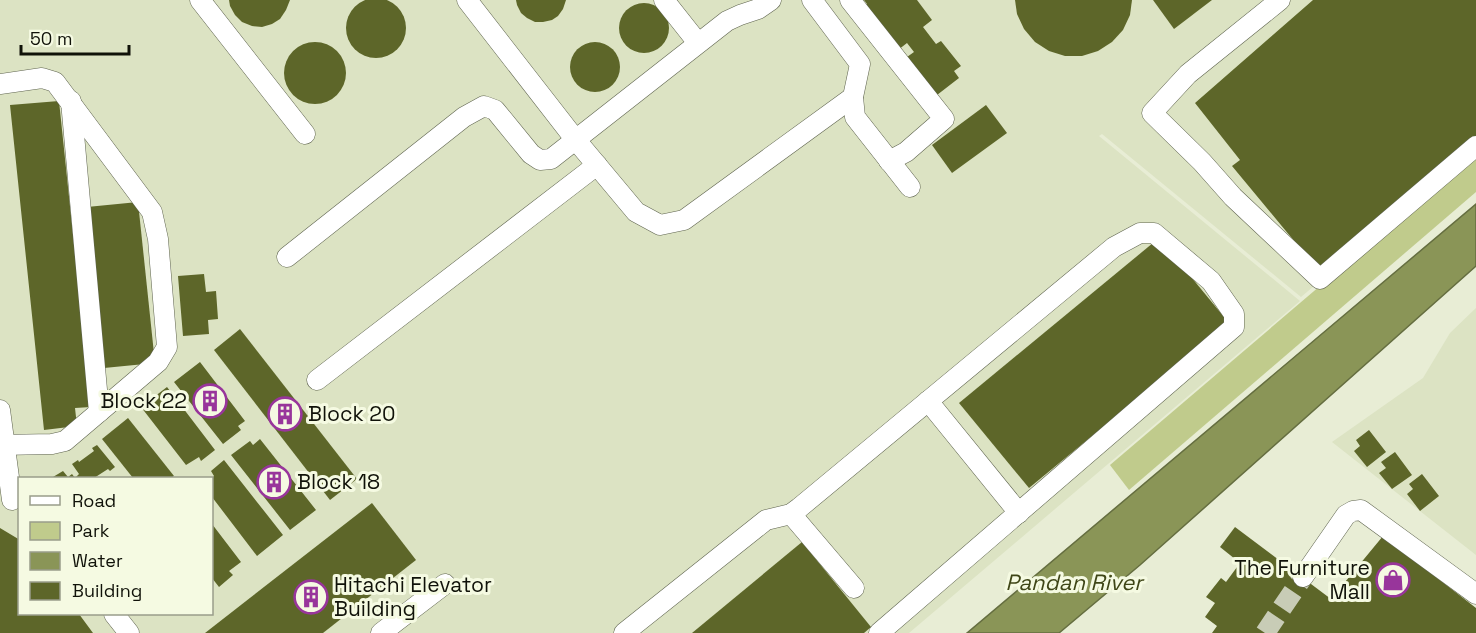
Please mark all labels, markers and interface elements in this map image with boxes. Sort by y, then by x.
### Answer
scale bar [21,18,129,56]
text: 50 m [30,27,72,50]
building icon: Block 22 [192,383,228,419]
place label: Block 22 [100,387,187,414]
building icon: Block 20 [267,396,303,432]
place label: Block 20 [308,400,395,427]
building icon: Block 18 [256,464,292,500]
place label: Block 18 [297,468,380,495]
legend [18,477,213,615]
text: Road [72,489,116,512]
text: Park [72,519,110,542]
text: Water [72,549,123,572]
place label: The Furniture Mall [1234,554,1370,605]
shop icon: The Furniture Mall [1375,562,1411,598]
water label: Pandan River [1005,568,1145,596]
place label: Hitachi Elevator Building [334,571,492,622]
text: Building [72,579,142,602]
building icon: Hitachi Elevator Building [293,579,329,615]

